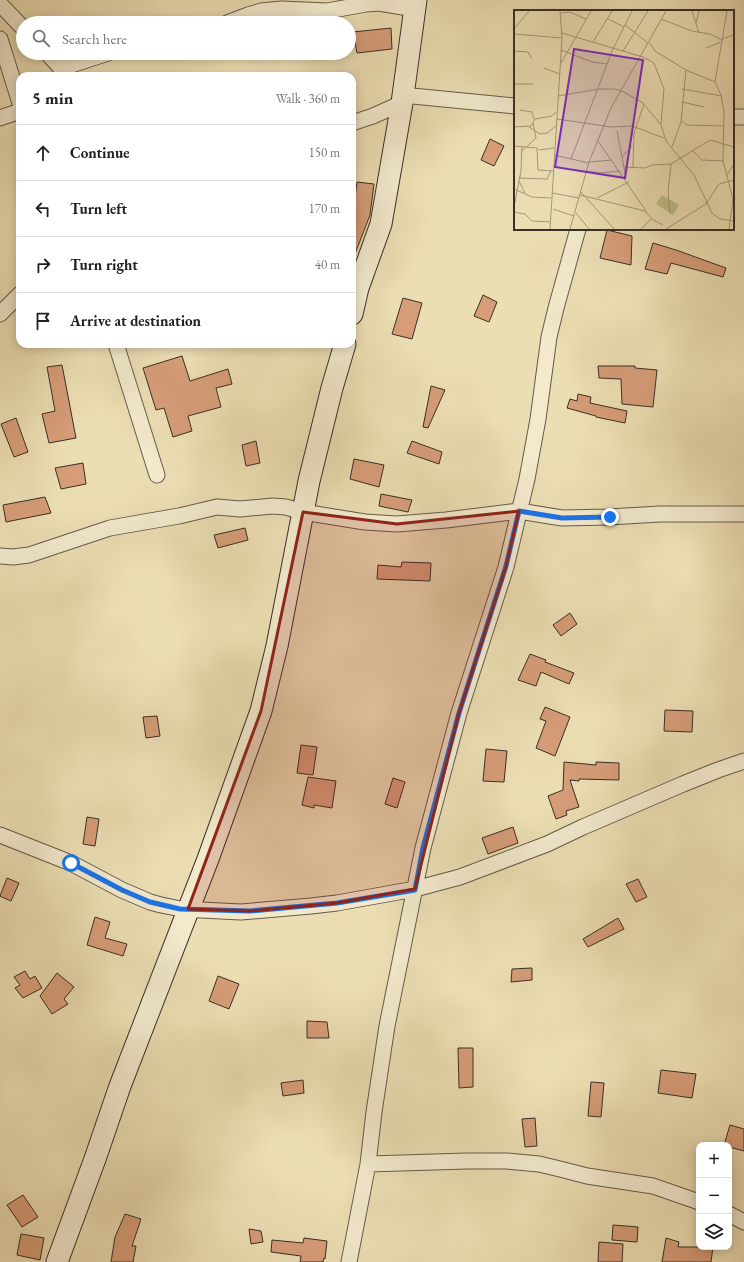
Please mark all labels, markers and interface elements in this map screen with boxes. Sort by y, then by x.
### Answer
inset map [514,10,734,230]
search box [16,16,356,60]
icon: search [30,27,52,49]
text: Search here [62,29,127,48]
text: 5 min [32,87,73,109]
text: Walk · 360 m [276,90,340,107]
icon: ahead [32,142,54,164]
text: Continue [70,143,130,162]
text: 150 m [309,144,340,161]
icon: left [32,198,54,220]
text: Turn left [70,199,127,218]
text: 170 m [309,200,340,217]
icon: right [32,254,54,276]
text: Turn right [70,255,138,274]
text: 40 m [315,256,340,273]
icon: arrive [32,310,54,332]
text: Arrive at destination [70,311,201,330]
route end [601,508,619,526]
route start [62,854,80,872]
map controls [696,1142,732,1250]
button: + [696,1142,732,1178]
button: − [696,1178,732,1214]
button: layers [696,1214,732,1250]

